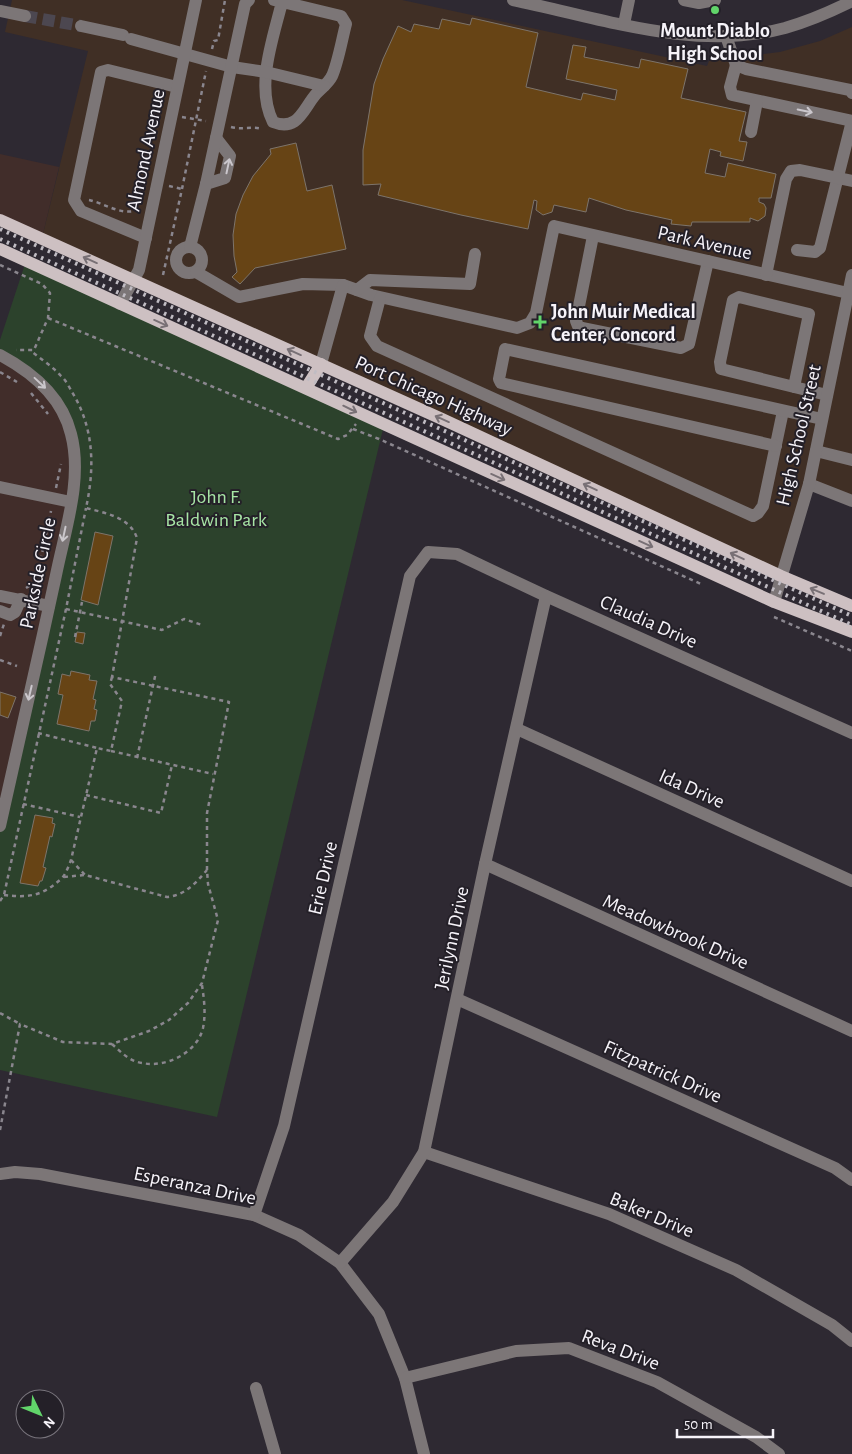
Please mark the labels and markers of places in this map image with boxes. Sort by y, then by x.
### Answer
marker: Mount Diablo High School [709,4,721,16]
place label: Mount Diablo High School [660,21,770,64]
place label: John Muir Medical Center, Concord [551,302,696,345]
marker: John Muir Medical Center, Concord [533,315,547,329]

